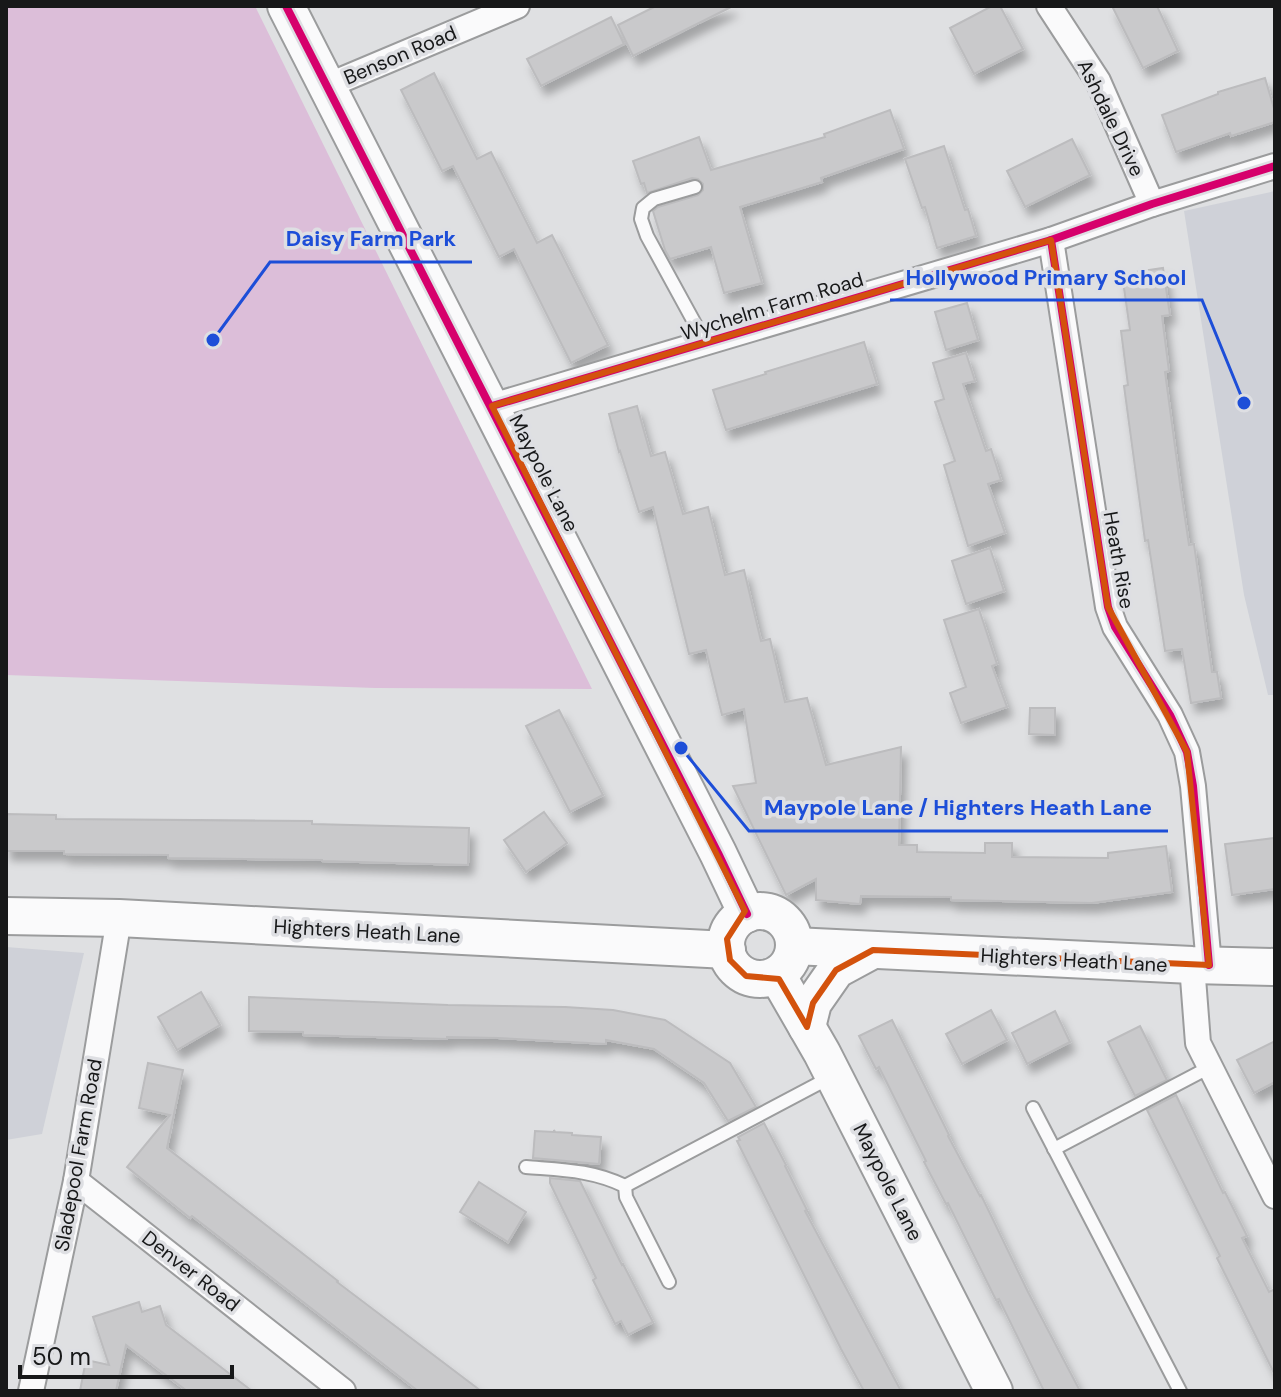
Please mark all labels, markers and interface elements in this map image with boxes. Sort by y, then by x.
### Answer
street label: Benson Road [340,20,460,90]
street label: Ashdale Drive [1072,55,1150,181]
callout: Daisy Farm Park [270,216,472,262]
text: Daisy Farm Park [286,224,457,253]
callout: Hollywood Primary School [890,254,1202,300]
text: Hollywood Primary School [906,263,1186,292]
street label: Wychelm Farm Road [678,266,866,346]
street label: Maypole Lane [503,410,585,536]
street label: Heath Rise [1098,509,1140,611]
callout: Maypole Lane / Highters Heath Lane [749,785,1168,831]
text: Maypole Lane / Highters Heath Lane [764,793,1152,822]
street label: Highters Heath Lane [273,913,461,949]
street label: Highters Heath Lane [980,942,1168,978]
street label: Sladepool Farm Road [48,1057,108,1253]
street label: Maypole Lane [847,1119,929,1245]
street label: Denver Road [137,1225,245,1317]
scale bar [20,1329,232,1379]
text: 50 m [32,1341,91,1372]

